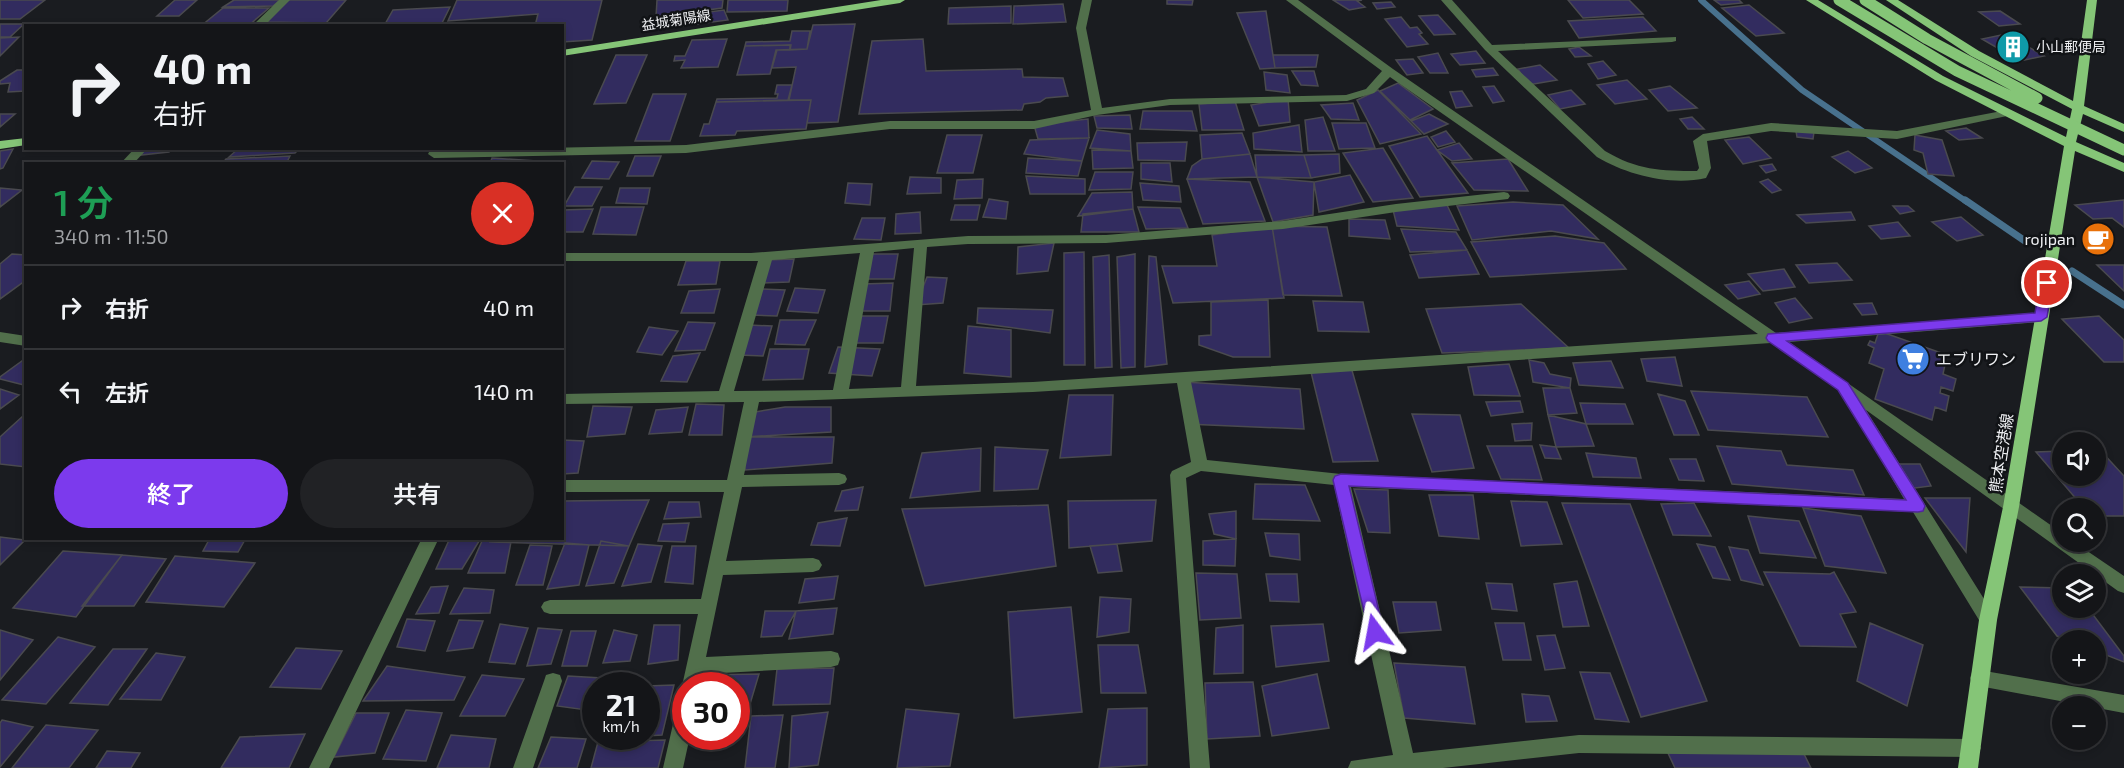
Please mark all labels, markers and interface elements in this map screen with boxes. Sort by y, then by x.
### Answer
street label: 益城菊陽線 [640,6,712,33]
building icon: 小山郵便局 [1995,29,2031,65]
place label: 小山郵便局 [2036,38,2106,55]
text: 40 m [153,42,252,92]
icon: right [54,48,132,126]
text: 右折 [153,97,207,129]
text: 1 分 [54,180,113,223]
button: close [471,182,534,245]
cafe icon: rojipan [2080,221,2116,257]
text: 340 m · 11:50 [54,224,169,248]
place label: rojipan [2024,229,2075,249]
pin [2021,257,2072,308]
icon: arrive [2030,266,2063,299]
icon: right [54,291,87,324]
text: 40 m [483,294,534,320]
text: 右折 [105,295,149,321]
supermarket icon: エブリワン [1895,341,1931,377]
place label: エブリワン [1936,349,2016,368]
icon: left [54,375,87,408]
text: 140 m [474,378,534,404]
text: 左折 [105,379,149,405]
street label: 熊本空港線 [1985,412,2016,494]
map controls [2052,432,2106,750]
button: sound [2052,432,2106,486]
button: 終了 [54,459,288,528]
button: 共有 [300,459,534,528]
button: search [2052,498,2106,552]
button: layers [2052,564,2106,618]
position arrow [1343,600,1407,664]
button: + [2052,630,2106,684]
speed limit sign: 30 [672,672,750,750]
text: 21 [606,686,636,722]
button: − [2052,696,2106,750]
text: km/h [602,717,640,735]

